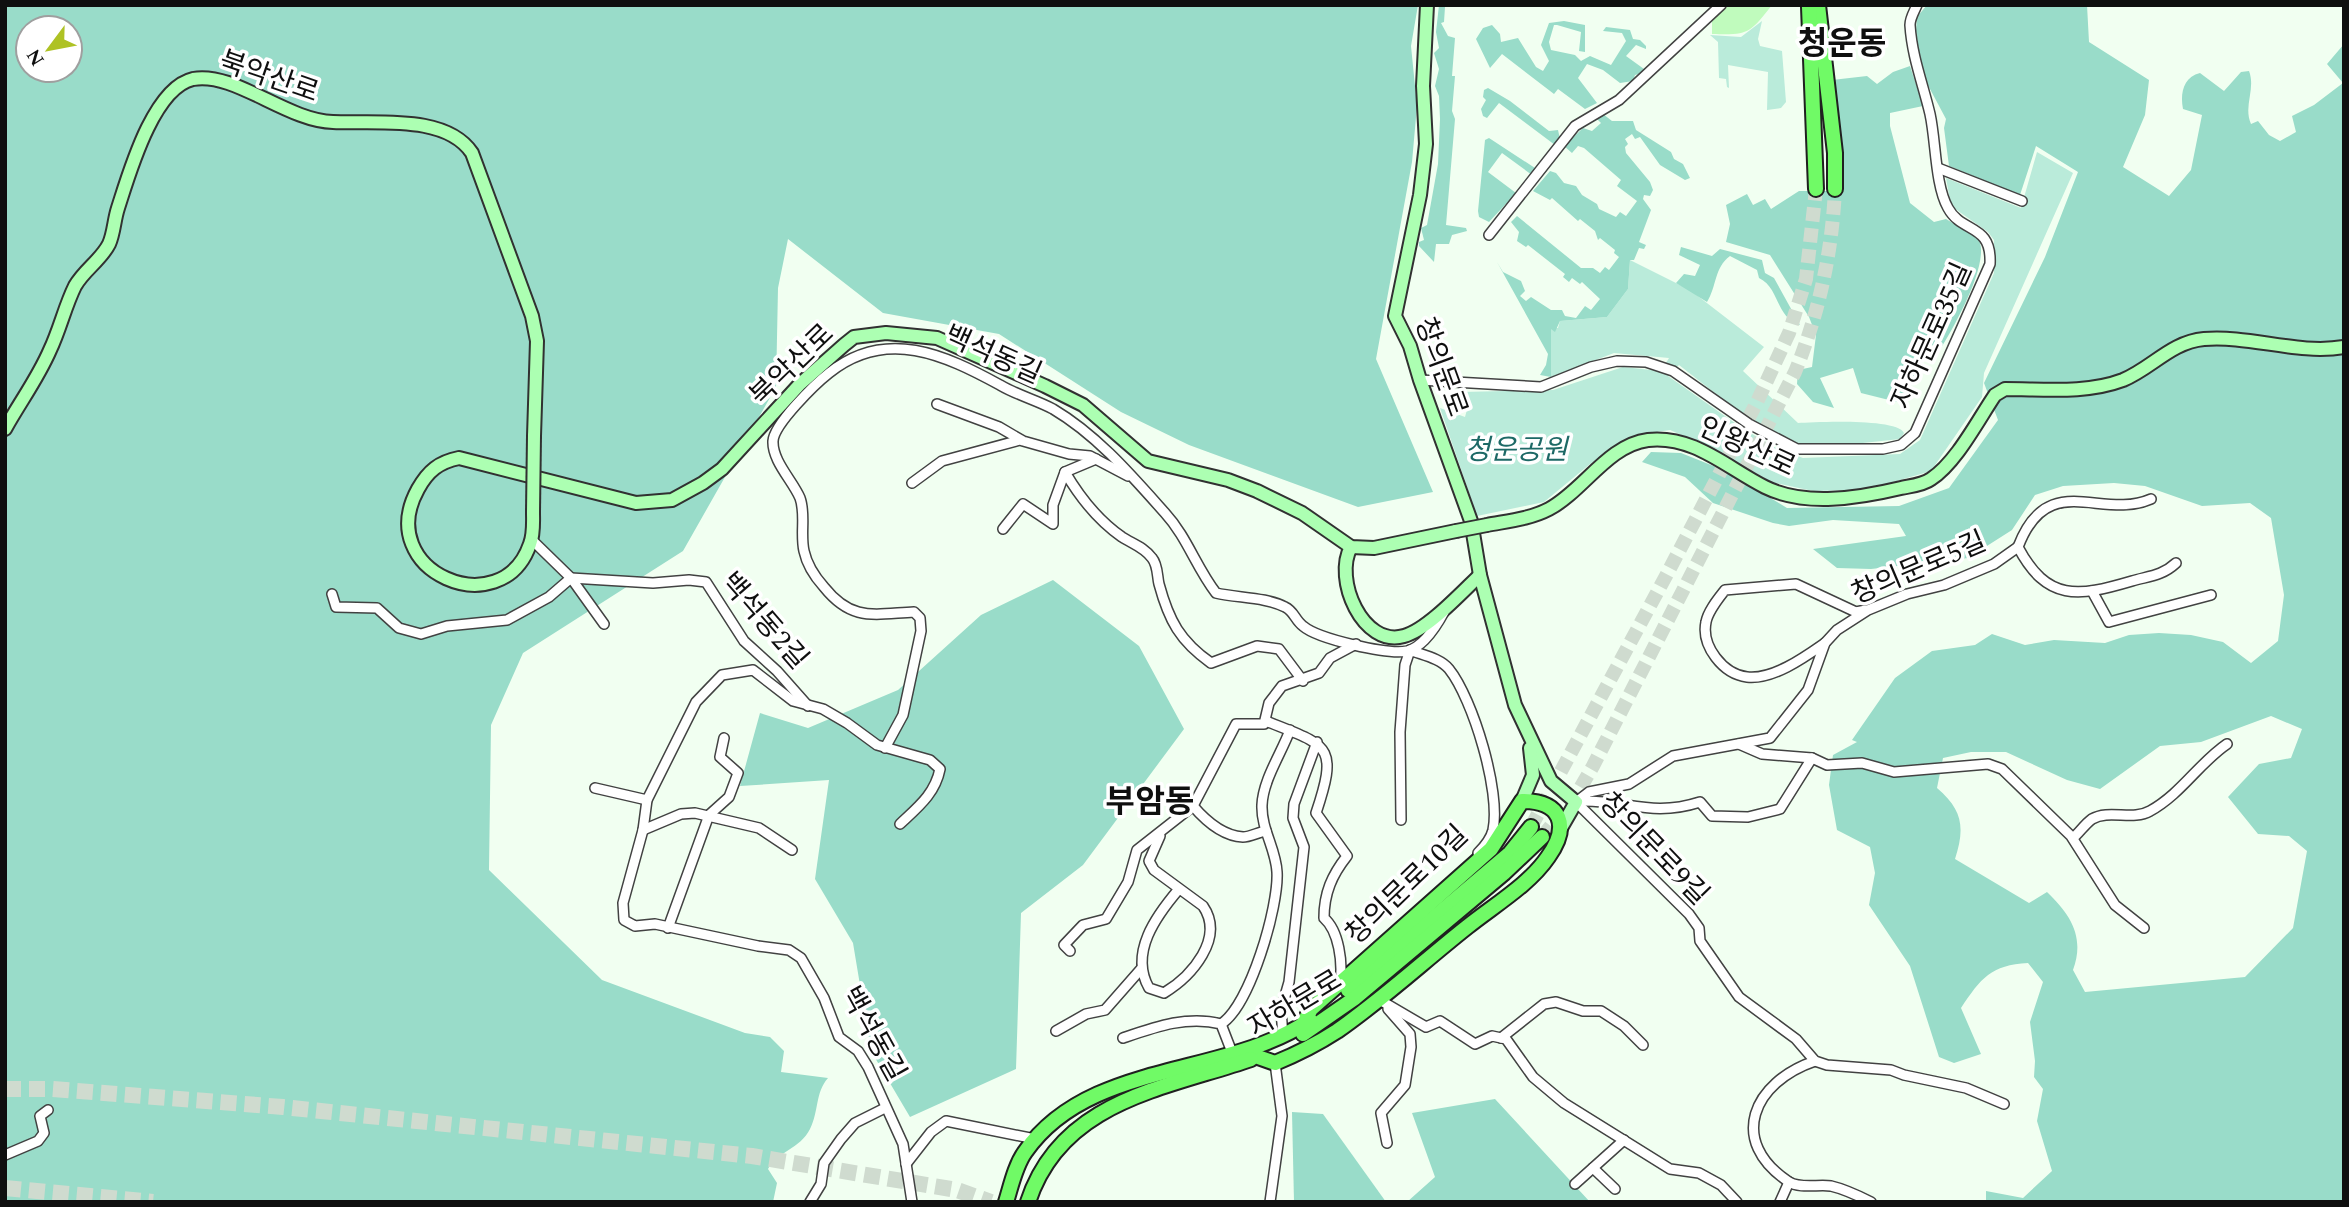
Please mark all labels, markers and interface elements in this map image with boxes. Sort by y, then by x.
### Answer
north arrow [14,14,84,84]
district label: 청운동 [1798,20,1886,69]
street label: 북악산로 [213,40,325,114]
text: N [19,43,52,71]
street label: 자하문로35길 [1880,256,1984,416]
street label: 창의문로 [1403,311,1479,423]
street label: 북악산로 [740,314,844,416]
street label: 백석동길 [937,314,1049,396]
street label: 인왕산로 [1691,406,1803,488]
park label: 청운공원 [1464,429,1570,472]
street label: 창의문로5길 [1845,520,1993,616]
street label: 백석동2길 [709,563,819,679]
district label: 부암동 [1106,778,1194,827]
street label: 창의문로9길 [1589,783,1719,915]
street label: 창의문로10길 [1336,815,1478,955]
street label: 자하문로 [1240,959,1350,1049]
street label: 백석동길 [829,979,917,1089]

